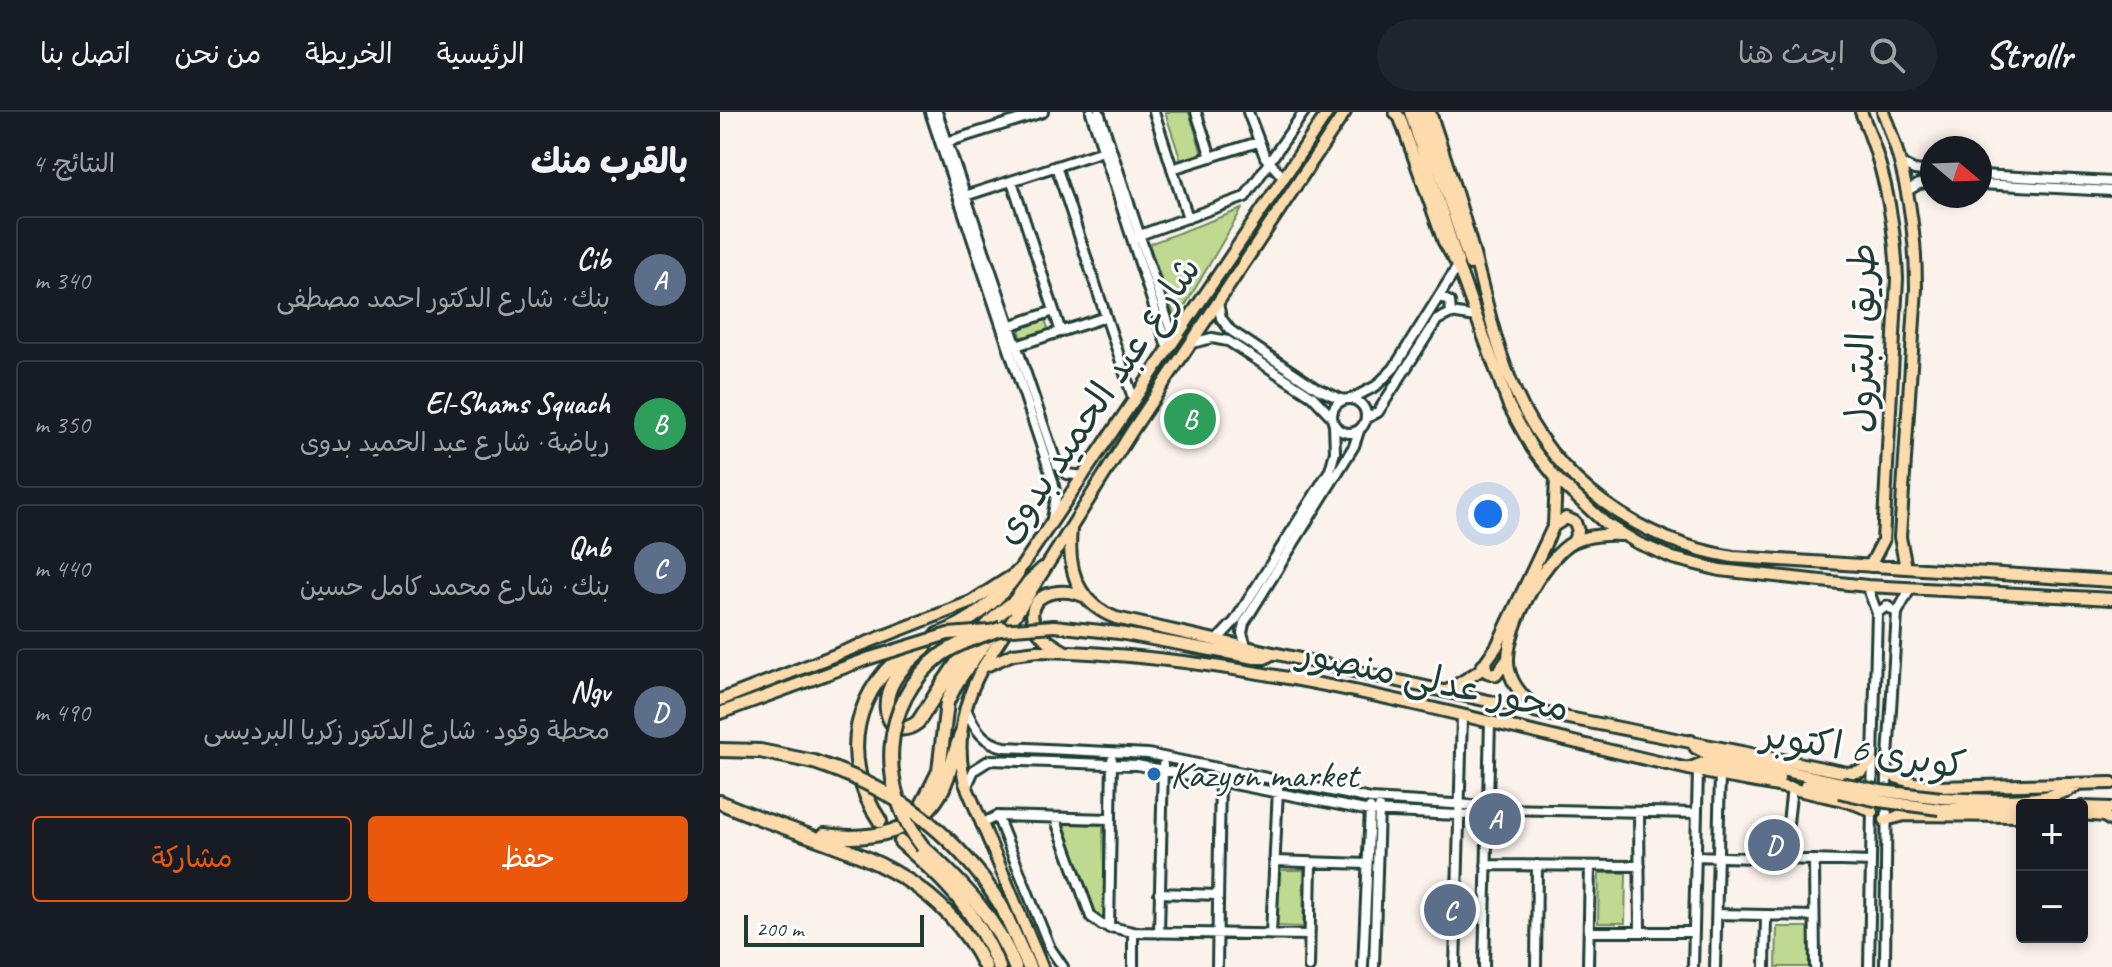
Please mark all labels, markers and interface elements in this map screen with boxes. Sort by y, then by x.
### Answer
search box [1377,19,1937,91]
text: Strollr [1985,32,2072,79]
icon: search [1865,33,1909,77]
text: ابحث هنا [1738,34,1845,72]
text: اتصل بنا [40,36,131,71]
text: من نحن [175,36,261,71]
text: الخريطة [305,36,393,71]
text: الرئيسية [437,36,525,71]
north arrow [1920,136,1992,208]
text: بالقرب منك [531,140,688,183]
text: النتائج: 4 [32,147,115,180]
text: Cib [576,240,610,278]
street label: طريق البترول [1836,242,1886,434]
street label: شارع عبد الحميد بدوى [983,247,1213,555]
text: 340 m [34,264,90,297]
text: A [653,264,667,297]
text: بنك · شارع الدكتور احمد مصطفى [276,282,610,315]
text: El-Shams Squach [425,384,610,422]
pin: B [1164,389,1216,449]
text: 350 m [34,408,90,441]
text: B [653,408,667,441]
text: رياضة · شارع عبد الحميد بدوى [300,426,610,459]
your location [1468,494,1508,534]
text: Qnb [568,528,610,566]
text: 440 m [34,552,90,585]
text: C [654,552,666,585]
text: بنك · شارع محمد كامل حسين [300,570,610,603]
street label: محور عدلى منصور [1291,628,1574,733]
text: Ngv [570,672,610,710]
text: 490 m [34,696,90,729]
text: D [652,696,668,729]
street label: كوبرى 6 اكتوبر [1756,710,1969,790]
text: محطة وقود · شارع الدكتور زكريا البرديسى [203,714,610,747]
place label: Kazyon market [1170,751,1361,798]
marker: Kazyon market [1145,765,1163,783]
pin: A [1469,789,1521,849]
map controls [2016,799,2088,943]
button: + [2016,799,2088,871]
pin: D [1748,815,1800,875]
button: مشاركة [32,816,352,902]
button: حفظ [368,816,688,902]
button: − [2016,871,2088,943]
pin: C [1424,880,1476,940]
scale bar [744,911,924,947]
text: 200 m [756,915,803,943]

